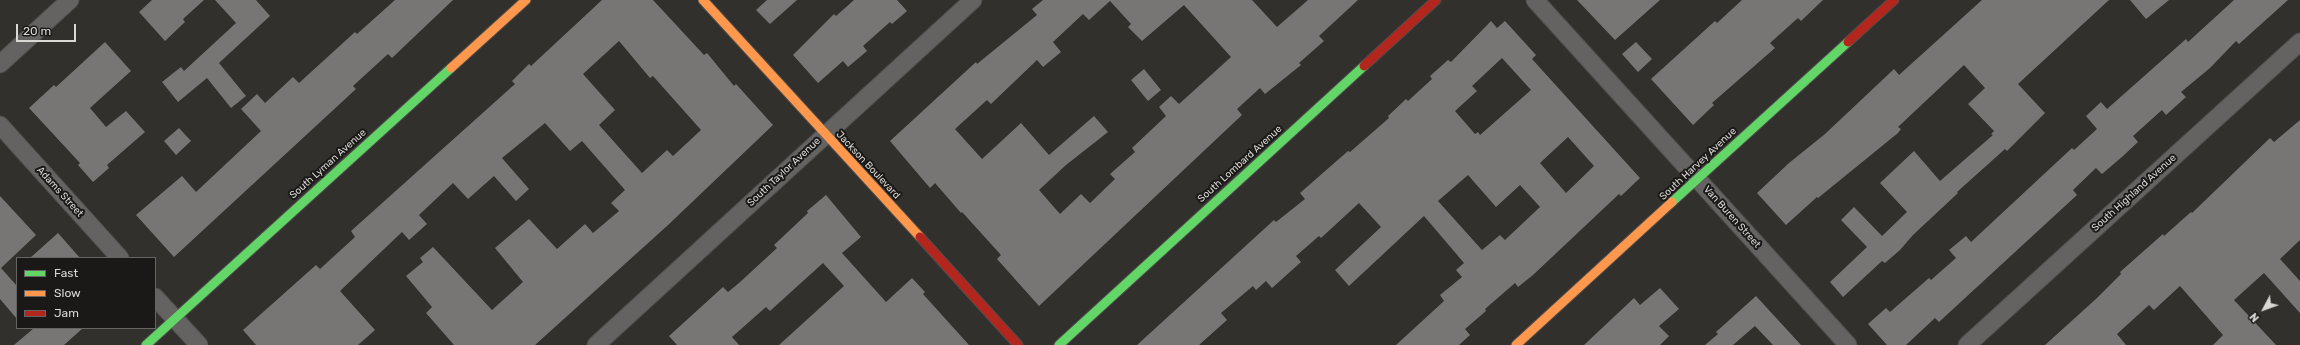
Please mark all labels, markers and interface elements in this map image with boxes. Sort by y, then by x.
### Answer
scale bar [18,16,78,42]
text: 20 m [23,24,51,38]
street label: South Lombard Avenue [1195,123,1285,205]
street label: South Harvey Avenue [1657,125,1739,203]
street label: South Lyman Avenue [287,127,369,201]
street label: Jackson Boulevard [833,129,903,201]
street label: South Taylor Avenue [745,135,823,209]
street label: South Highland Avenue [2089,152,2179,234]
street label: Adams Street [34,164,86,220]
street label: Van Buren Street [1701,183,1763,251]
legend [16,257,156,329]
text: Fast [54,266,78,280]
text: Slow [54,286,81,300]
north arrow [2244,289,2284,329]
text: Jam [54,306,79,320]
text: N [2247,310,2262,324]

